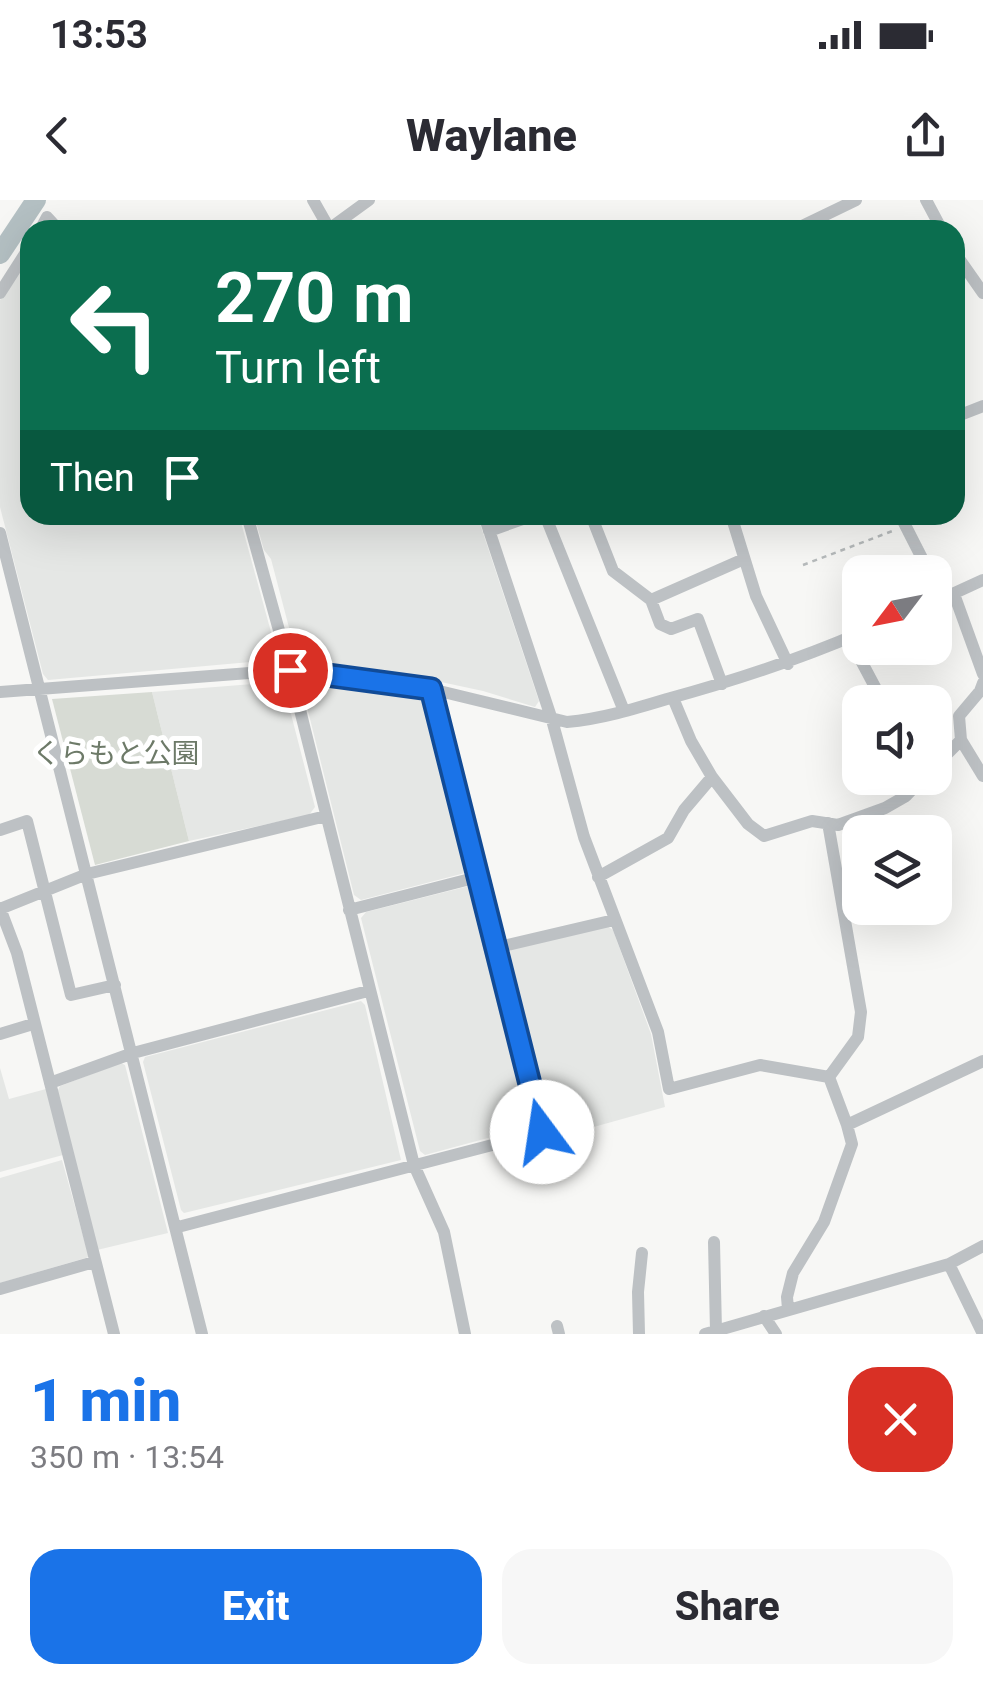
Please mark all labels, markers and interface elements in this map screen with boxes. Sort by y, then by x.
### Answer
text: 13:53 [50,13,148,57]
icon: back [30,108,85,163]
icon: share [898,108,953,163]
text: Waylane [406,109,577,162]
text: 270 m [215,257,414,339]
icon: left [50,260,180,390]
text: Turn left [215,341,381,394]
icon: arrive [155,450,210,505]
text: Then [50,456,135,500]
north arrow [842,555,952,665]
map controls [842,555,952,925]
pin [248,628,333,713]
icon: arrive [263,643,318,698]
button: sound [842,685,952,795]
park label: くらもと公園 [32,737,200,770]
button: layers [842,815,952,925]
position arrow [490,1080,594,1184]
text: 1 min [30,1365,181,1436]
button: close [848,1367,953,1472]
text: 350 m · 13:54 [30,1438,224,1476]
button: Exit [30,1549,482,1664]
button: Share [502,1549,953,1664]

